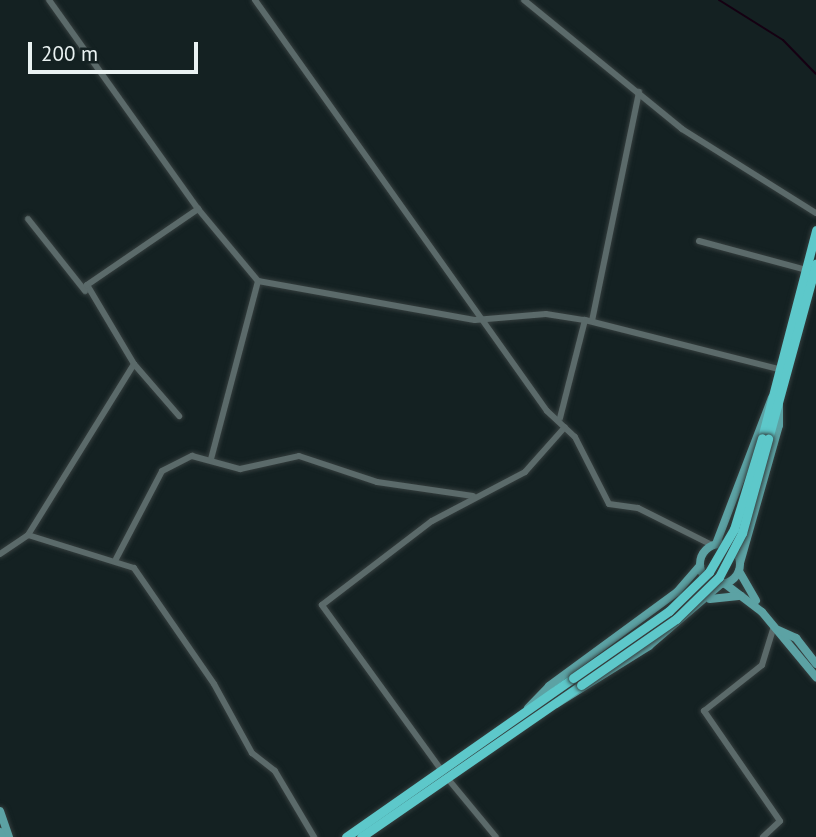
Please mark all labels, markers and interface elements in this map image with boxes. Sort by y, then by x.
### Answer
scale bar [32,28,201,72]
text: 200 m [41,40,98,67]

